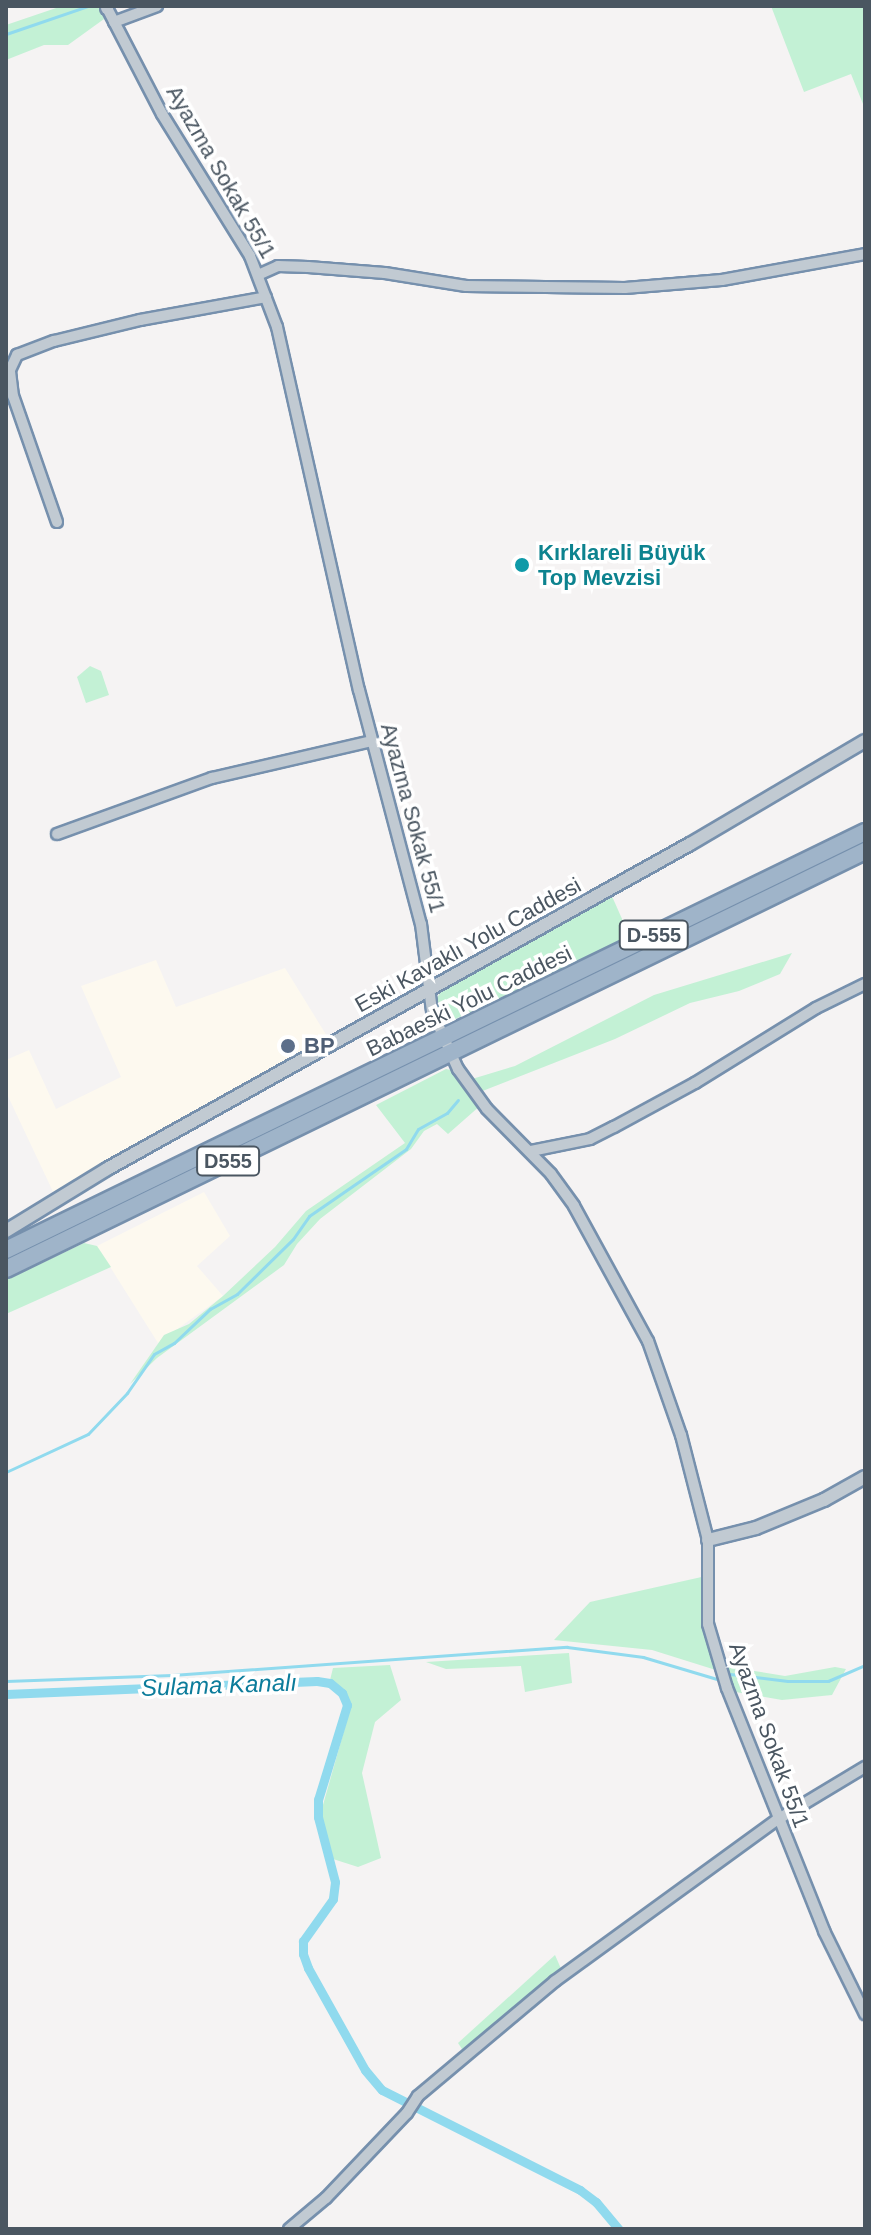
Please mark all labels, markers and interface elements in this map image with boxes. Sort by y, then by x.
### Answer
street label: Ayazma Sokak 55/1 [161,81,281,263]
place label: Kırklareli Büyük Top Mevzisi [538,539,706,590]
marker: Kırklareli Büyük Top Mevzisi [513,556,531,574]
street label: Ayazma Sokak 55/1 [375,720,451,916]
street label: Eski Kavaklı Yolu Caddesi [350,872,586,1018]
road number: D-555 [618,919,690,951]
street label: Babaeski Yolu Caddesi [362,940,576,1062]
place label: BP [304,1033,335,1059]
marker: BP [279,1037,297,1055]
road number: D555 [196,1145,260,1177]
street label: Ayazma Sokak 55/1 [723,1639,815,1831]
water label: Sulama Kanalı [140,1668,298,1702]

